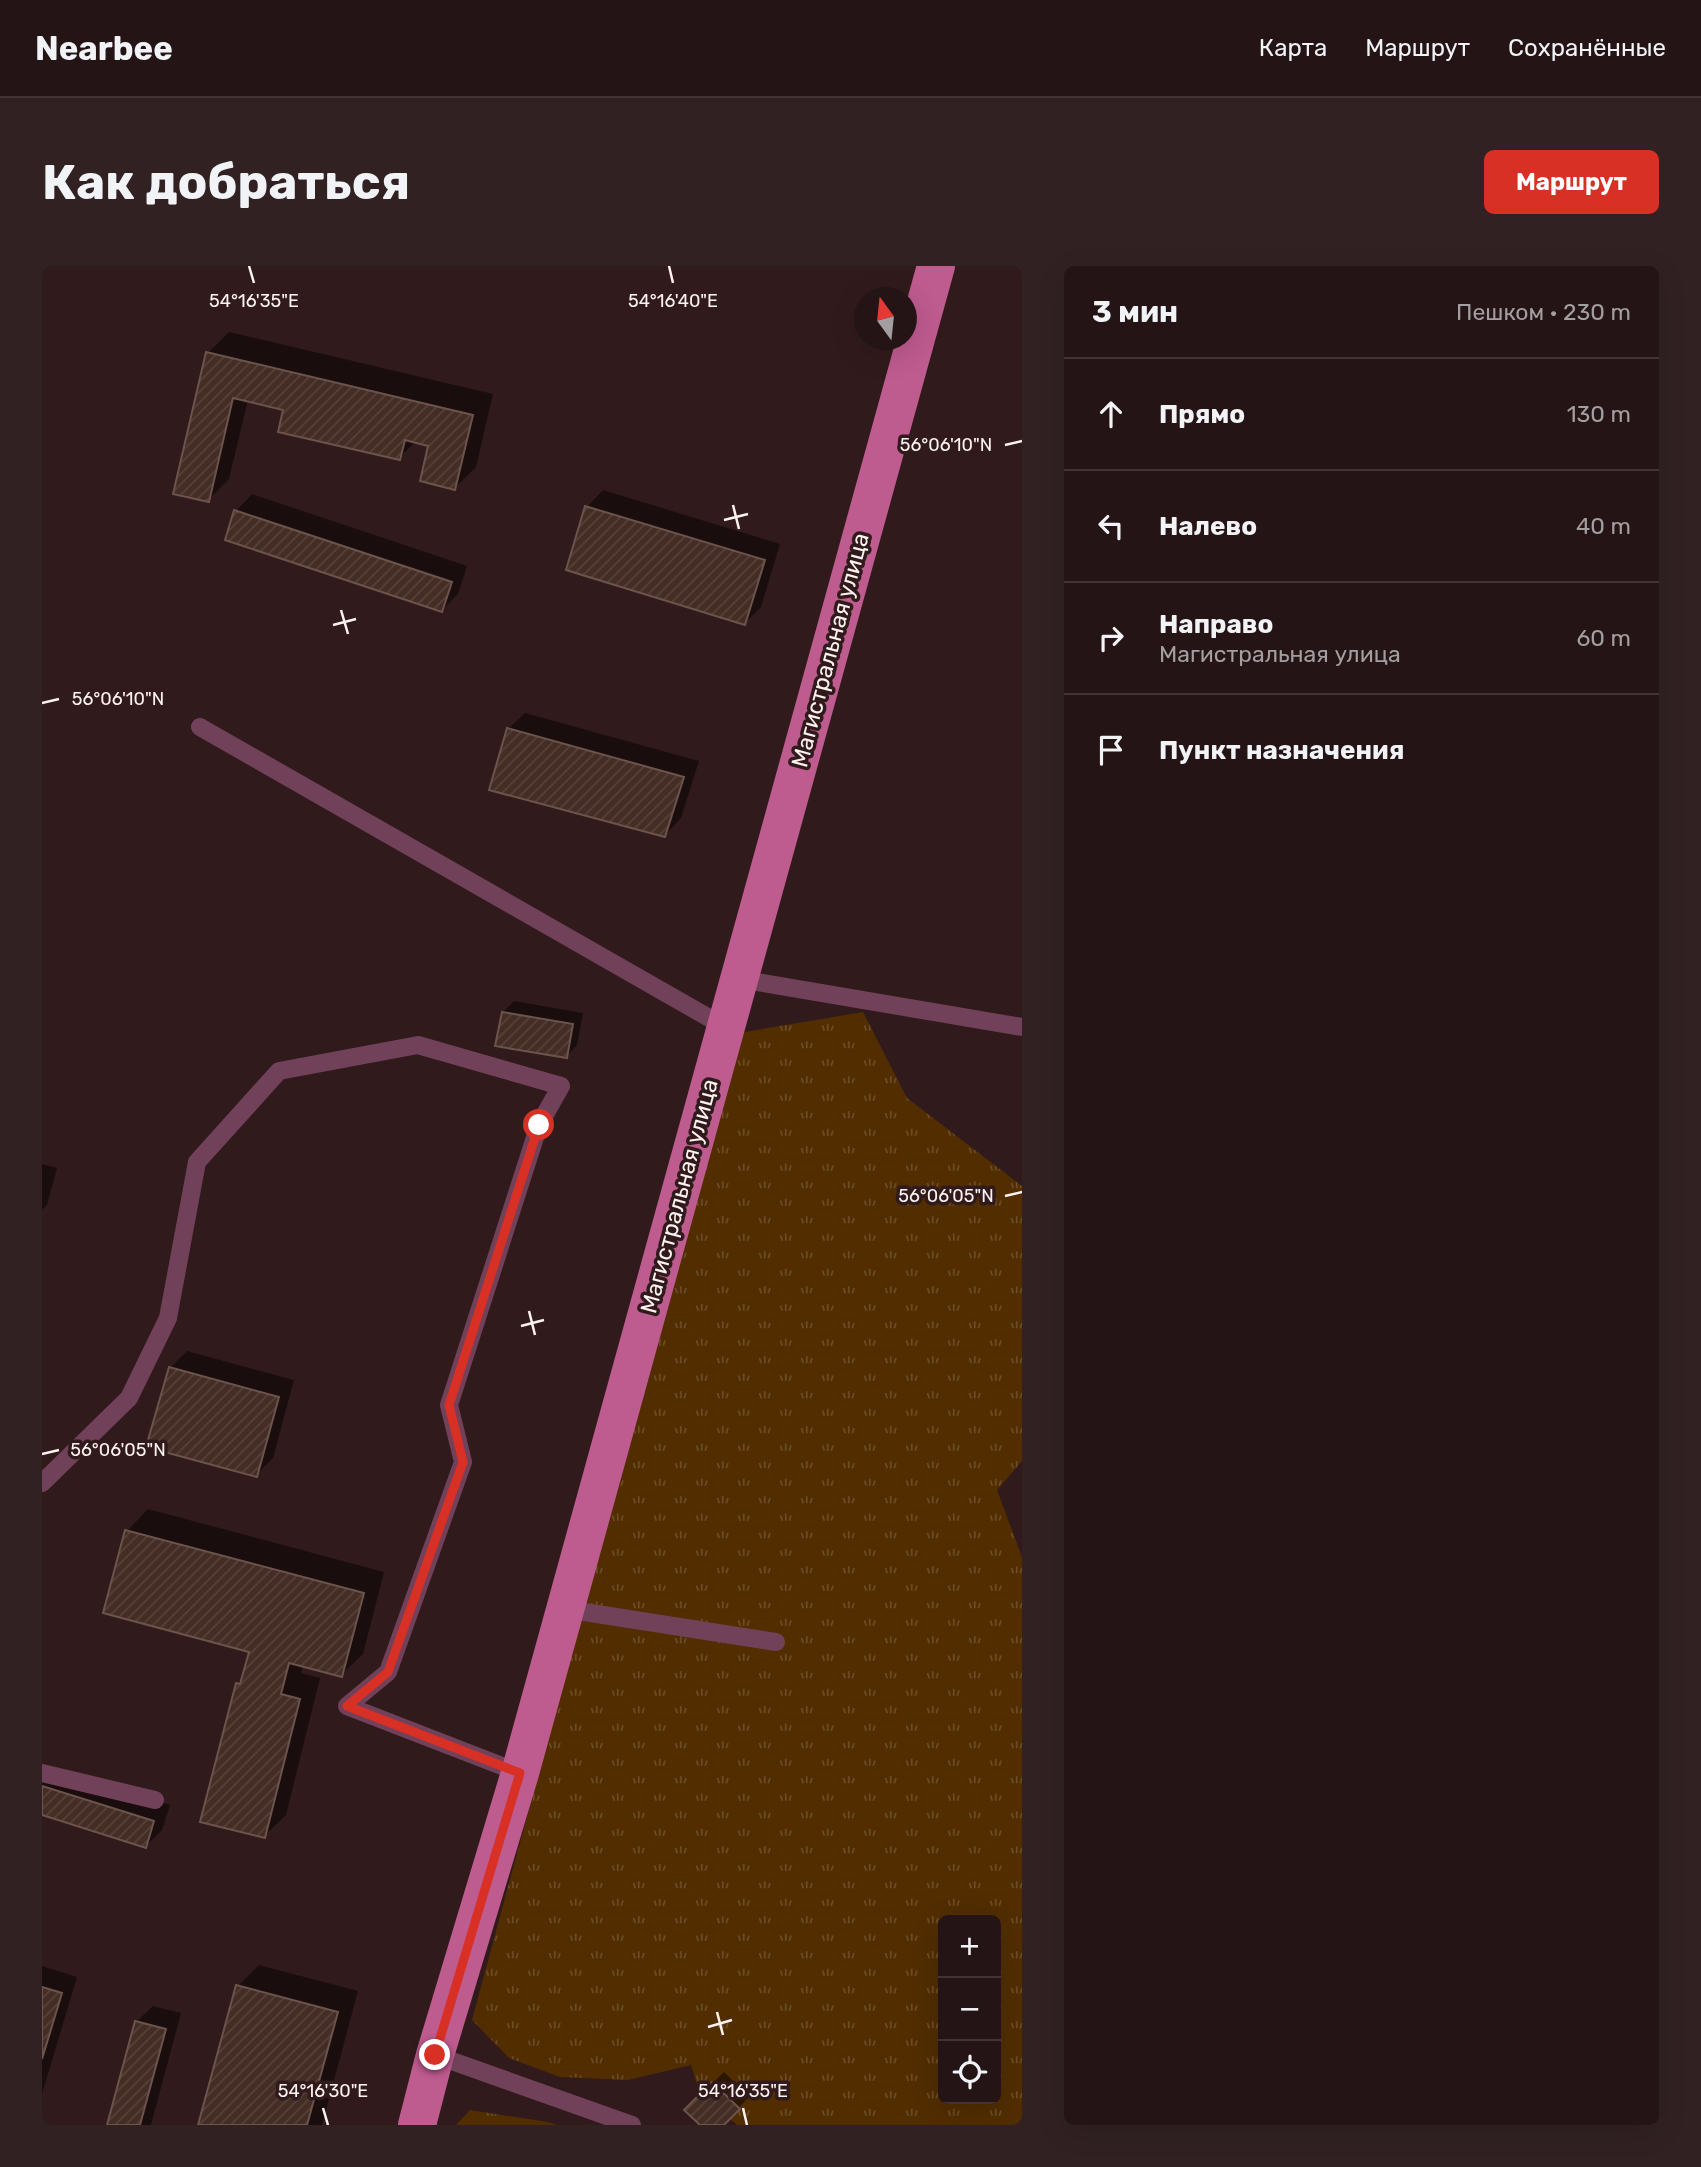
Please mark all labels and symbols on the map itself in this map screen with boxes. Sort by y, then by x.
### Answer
north arrow [854,287,917,350]
text: 54°16'35"E [209,290,299,312]
text: 54°16'40"E [628,290,718,312]
text: 56°06'10"N [900,434,992,456]
street label: Магистральная улица [785,530,875,770]
text: 56°06'10"N [72,688,164,710]
street label: Магистральная улица [634,1076,724,1316]
route start [523,1109,554,1140]
text: 56°06'05"N [898,1185,994,1207]
text: 56°06'05"N [70,1439,166,1461]
route end [419,2039,450,2070]
text: 54°16'30"E [278,2080,368,2102]
text: 54°16'35"E [698,2080,788,2102]

